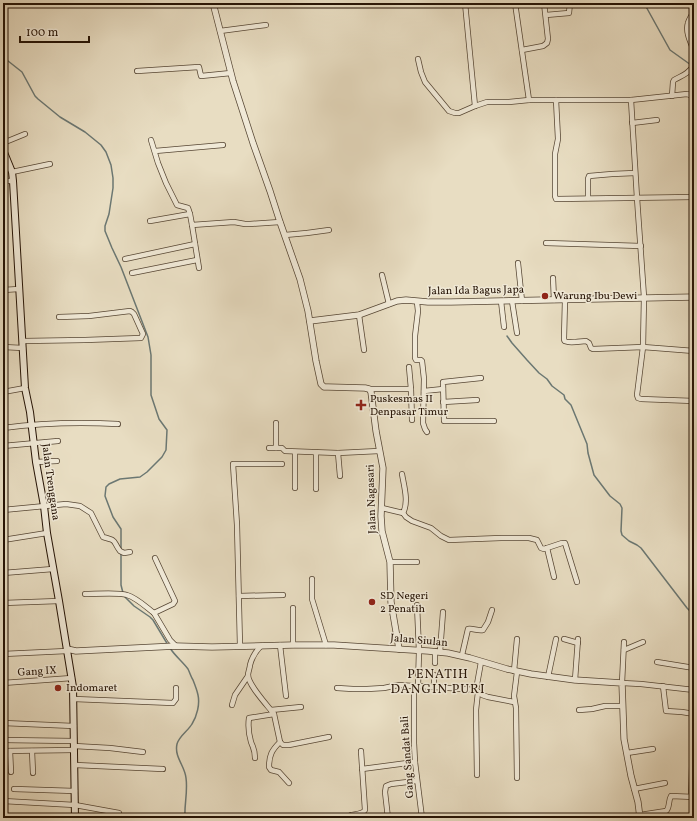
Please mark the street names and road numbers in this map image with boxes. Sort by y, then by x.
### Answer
street label: Jalan Ida Bagus Japa [428,283,525,299]
street label: Jalan Trenggana [37,443,63,522]
street label: Jalan Nagasari [363,464,381,534]
street label: Jalan Siulan [390,631,449,651]
street label: Gang IX [17,663,57,681]
street label: Gang Sandat Bali [398,715,418,799]

